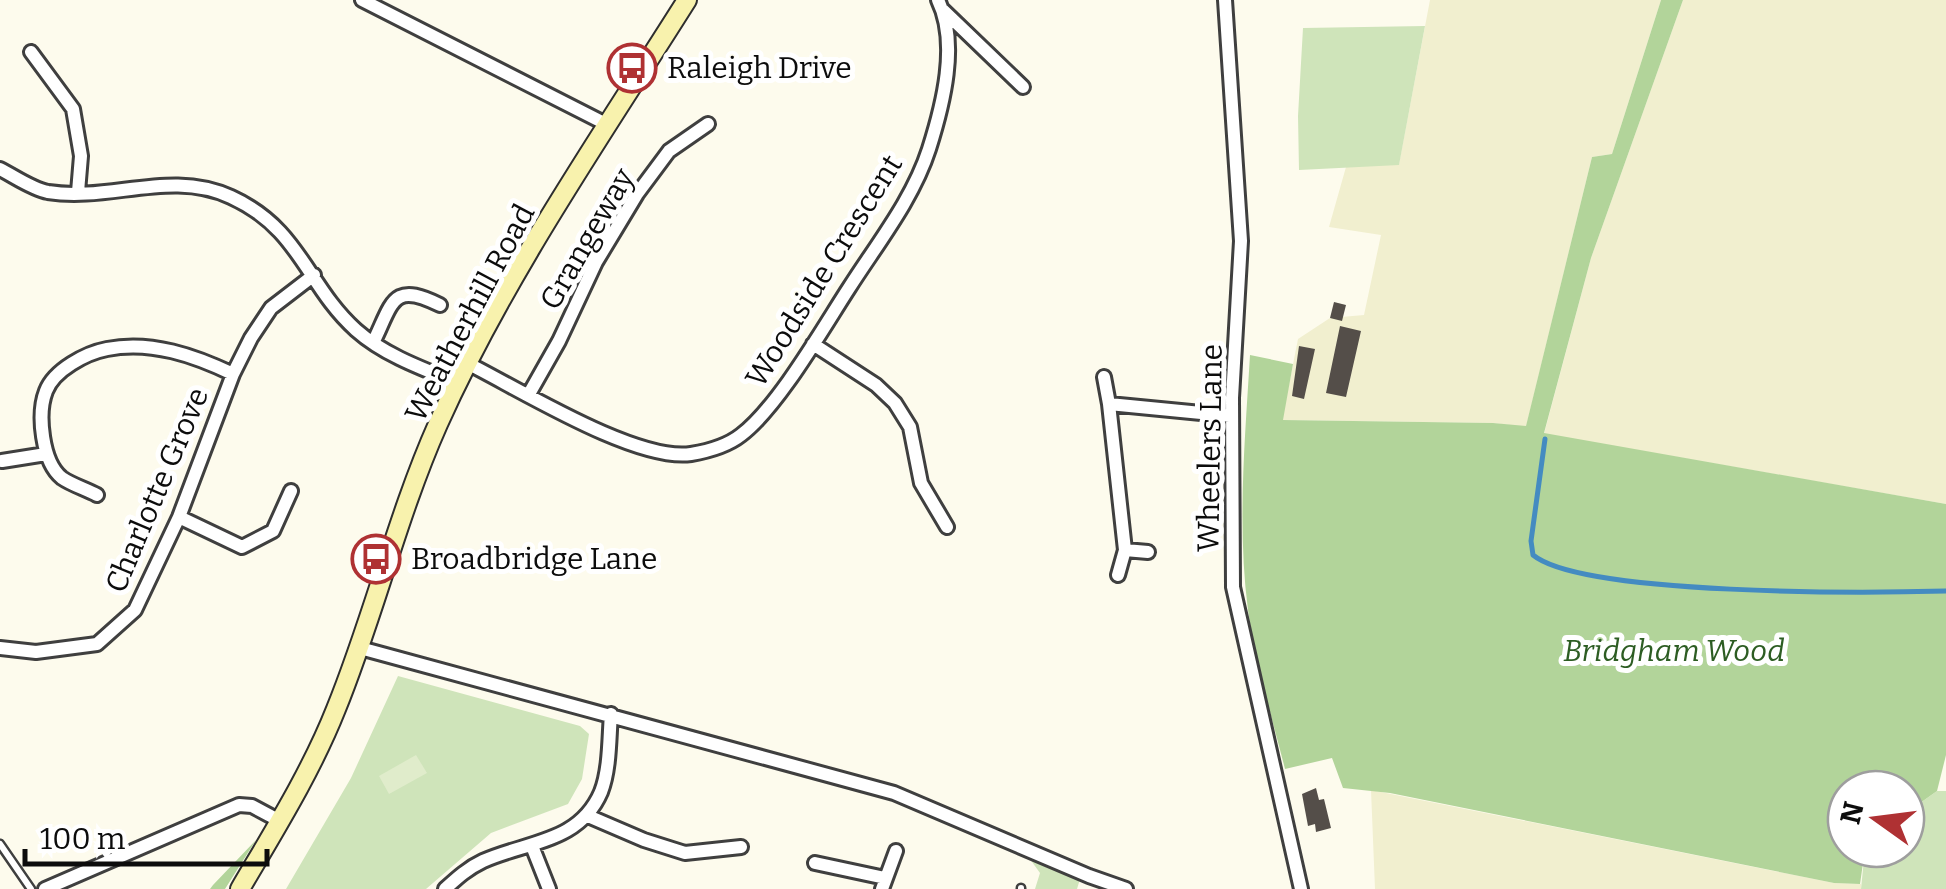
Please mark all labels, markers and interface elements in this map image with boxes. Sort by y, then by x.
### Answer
bus stop icon: Raleigh Drive [606,42,658,94]
place label: Raleigh Drive [667,50,852,86]
street label: Woodside Crescent [738,148,910,394]
street label: Grangeway [532,162,642,316]
street label: Weatherhill Road [398,198,543,428]
street label: Wheelers Lane [1190,344,1230,552]
street label: Charlotte Grove [98,382,216,598]
bus stop icon: Broadbridge Lane [350,533,402,585]
place label: Broadbridge Lane [411,541,658,577]
park label: Bridgham Wood [1563,633,1785,669]
north arrow [1826,769,1926,869]
text: N [1834,799,1871,828]
scale bar [25,804,268,866]
text: 100 m [40,821,126,857]

